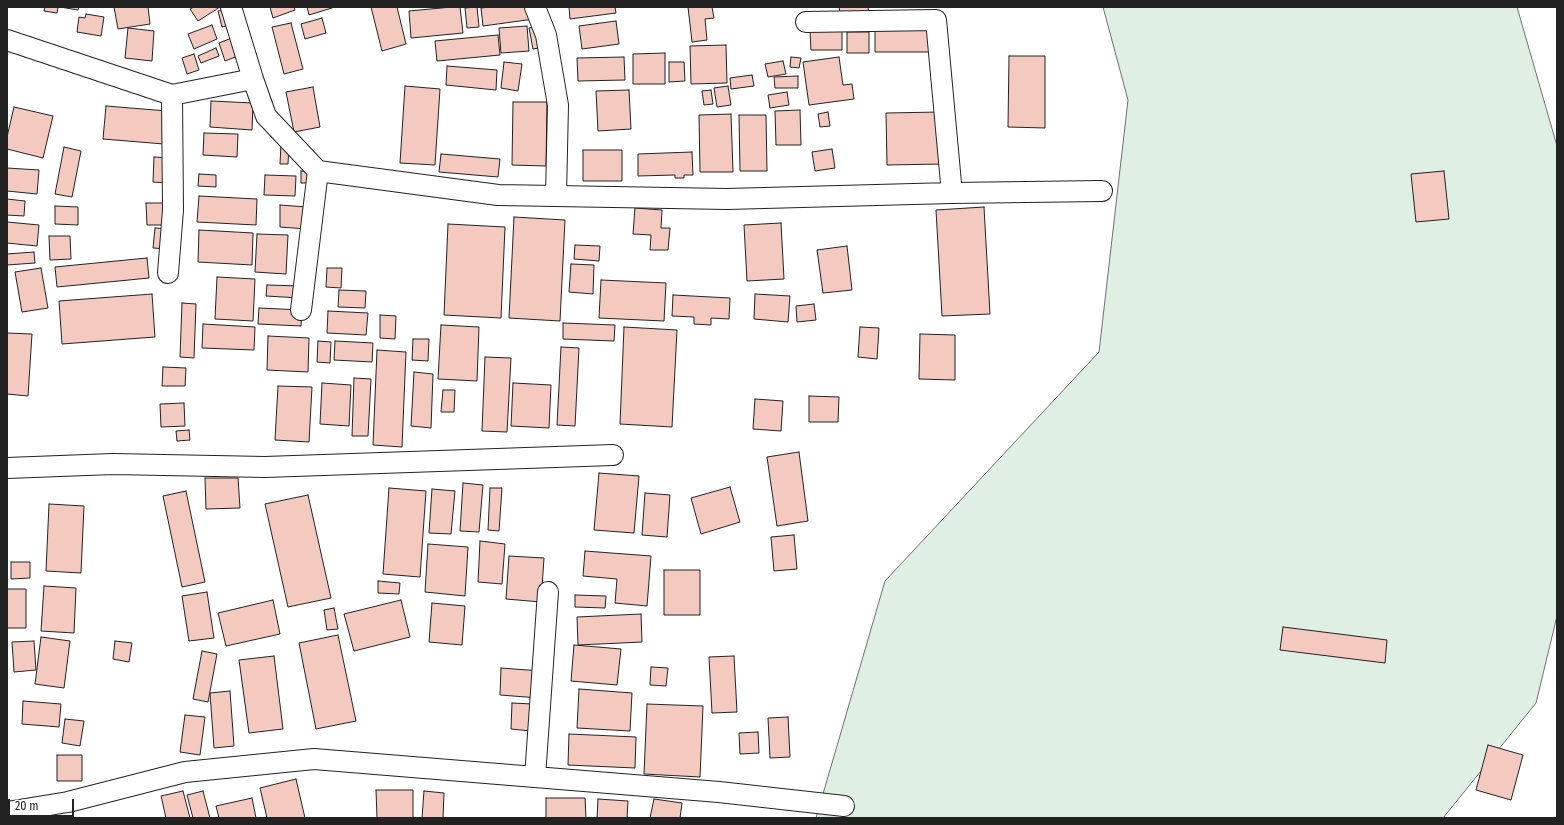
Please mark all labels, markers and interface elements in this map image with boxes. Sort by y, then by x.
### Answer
scale bar [10,791,76,817]
text: 20 m [15,799,39,813]

